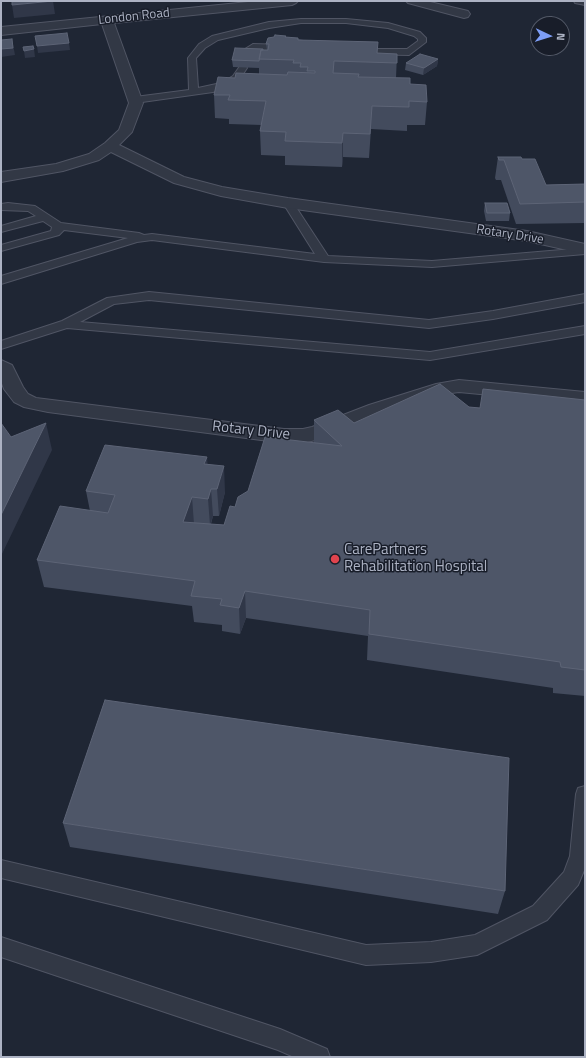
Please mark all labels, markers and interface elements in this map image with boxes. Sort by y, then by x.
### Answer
street label: London Road [98,5,170,29]
north arrow [530,16,570,56]
text: N [553,32,569,41]
street label: Rotary Drive [475,222,545,248]
street label: Rotary Drive [211,418,291,444]
place label: CarePartners Rehabilitation Hospital [344,541,487,576]
marker: CarePartners Rehabilitation Hospital [329,553,341,565]

